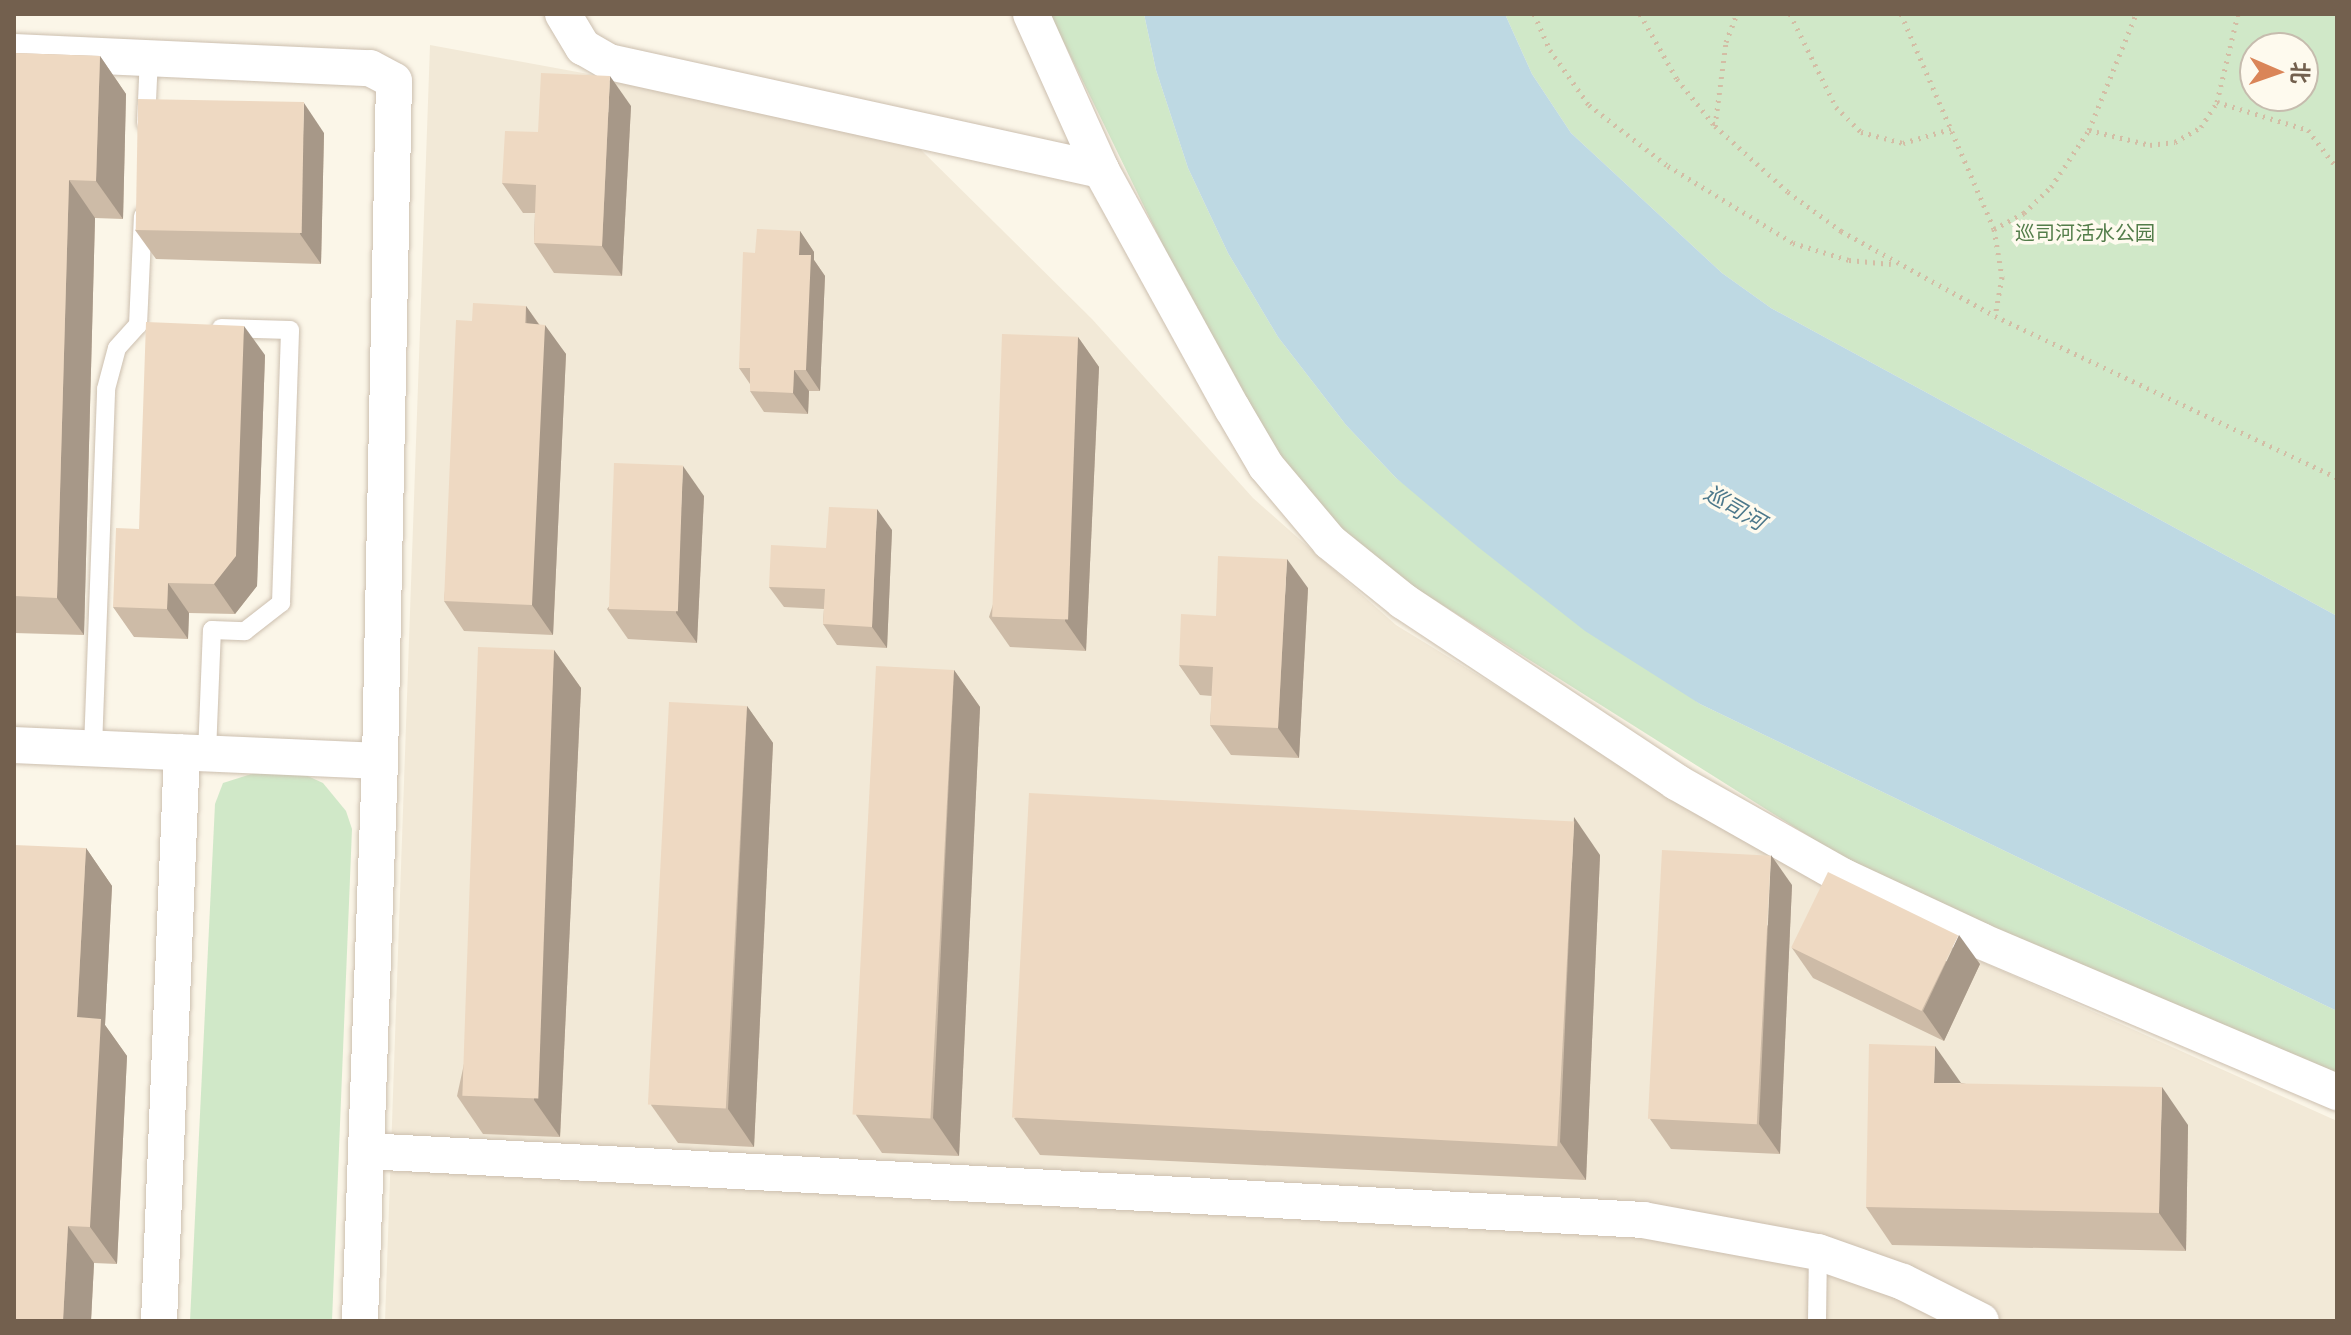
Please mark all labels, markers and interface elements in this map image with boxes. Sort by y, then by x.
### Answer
north arrow [2239,32,2319,112]
text: 北 [2286,61,2316,84]
park label: 巡司河活水公园 [2015,220,2155,244]
water label: 巡司河 [1700,479,1770,535]

